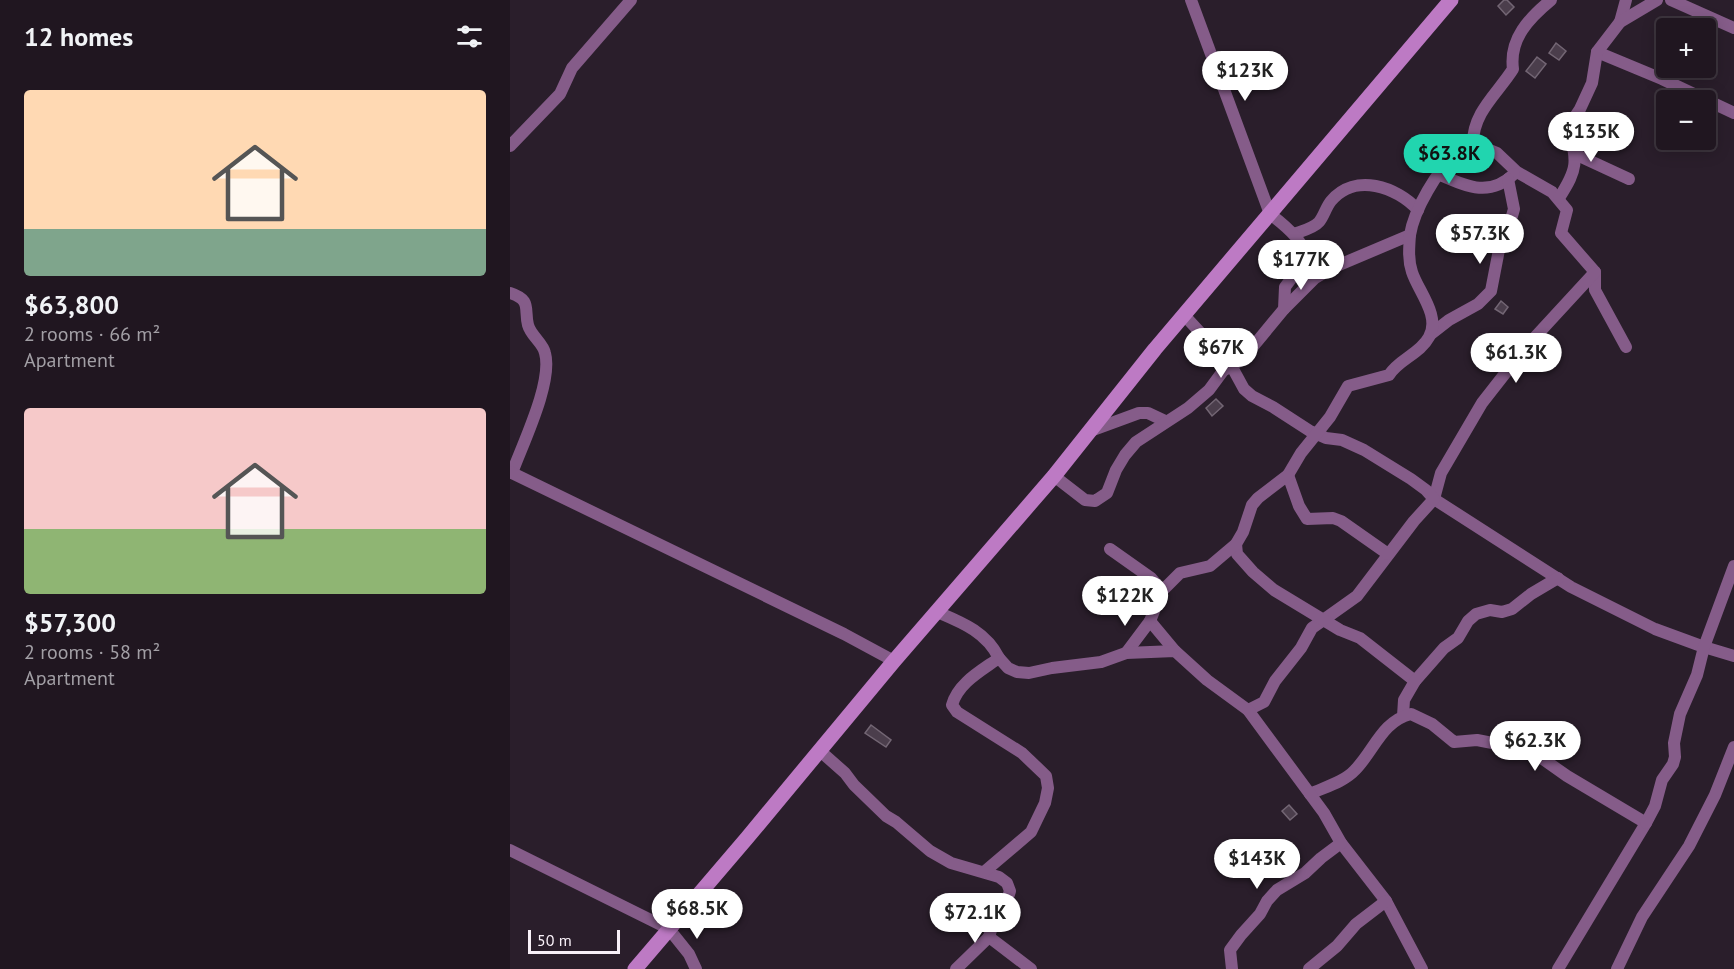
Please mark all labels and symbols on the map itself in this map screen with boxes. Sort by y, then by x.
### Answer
pin: $123K [1203,51,1287,102]
pin: $135K [1549,112,1633,163]
pin: $63.8K [1400,134,1498,185]
pin: $57.3K [1431,214,1529,265]
pin: $177K [1259,240,1343,291]
pin: $67K [1185,328,1257,379]
pin: $61.3K [1467,333,1565,384]
pin: $122K [1083,576,1167,627]
pin: $62.3K [1486,721,1584,772]
pin: $143K [1215,839,1299,890]
pin: $68.5K [648,889,746,940]
pin: $72.1K [926,893,1024,944]
scale bar [528,927,620,954]

